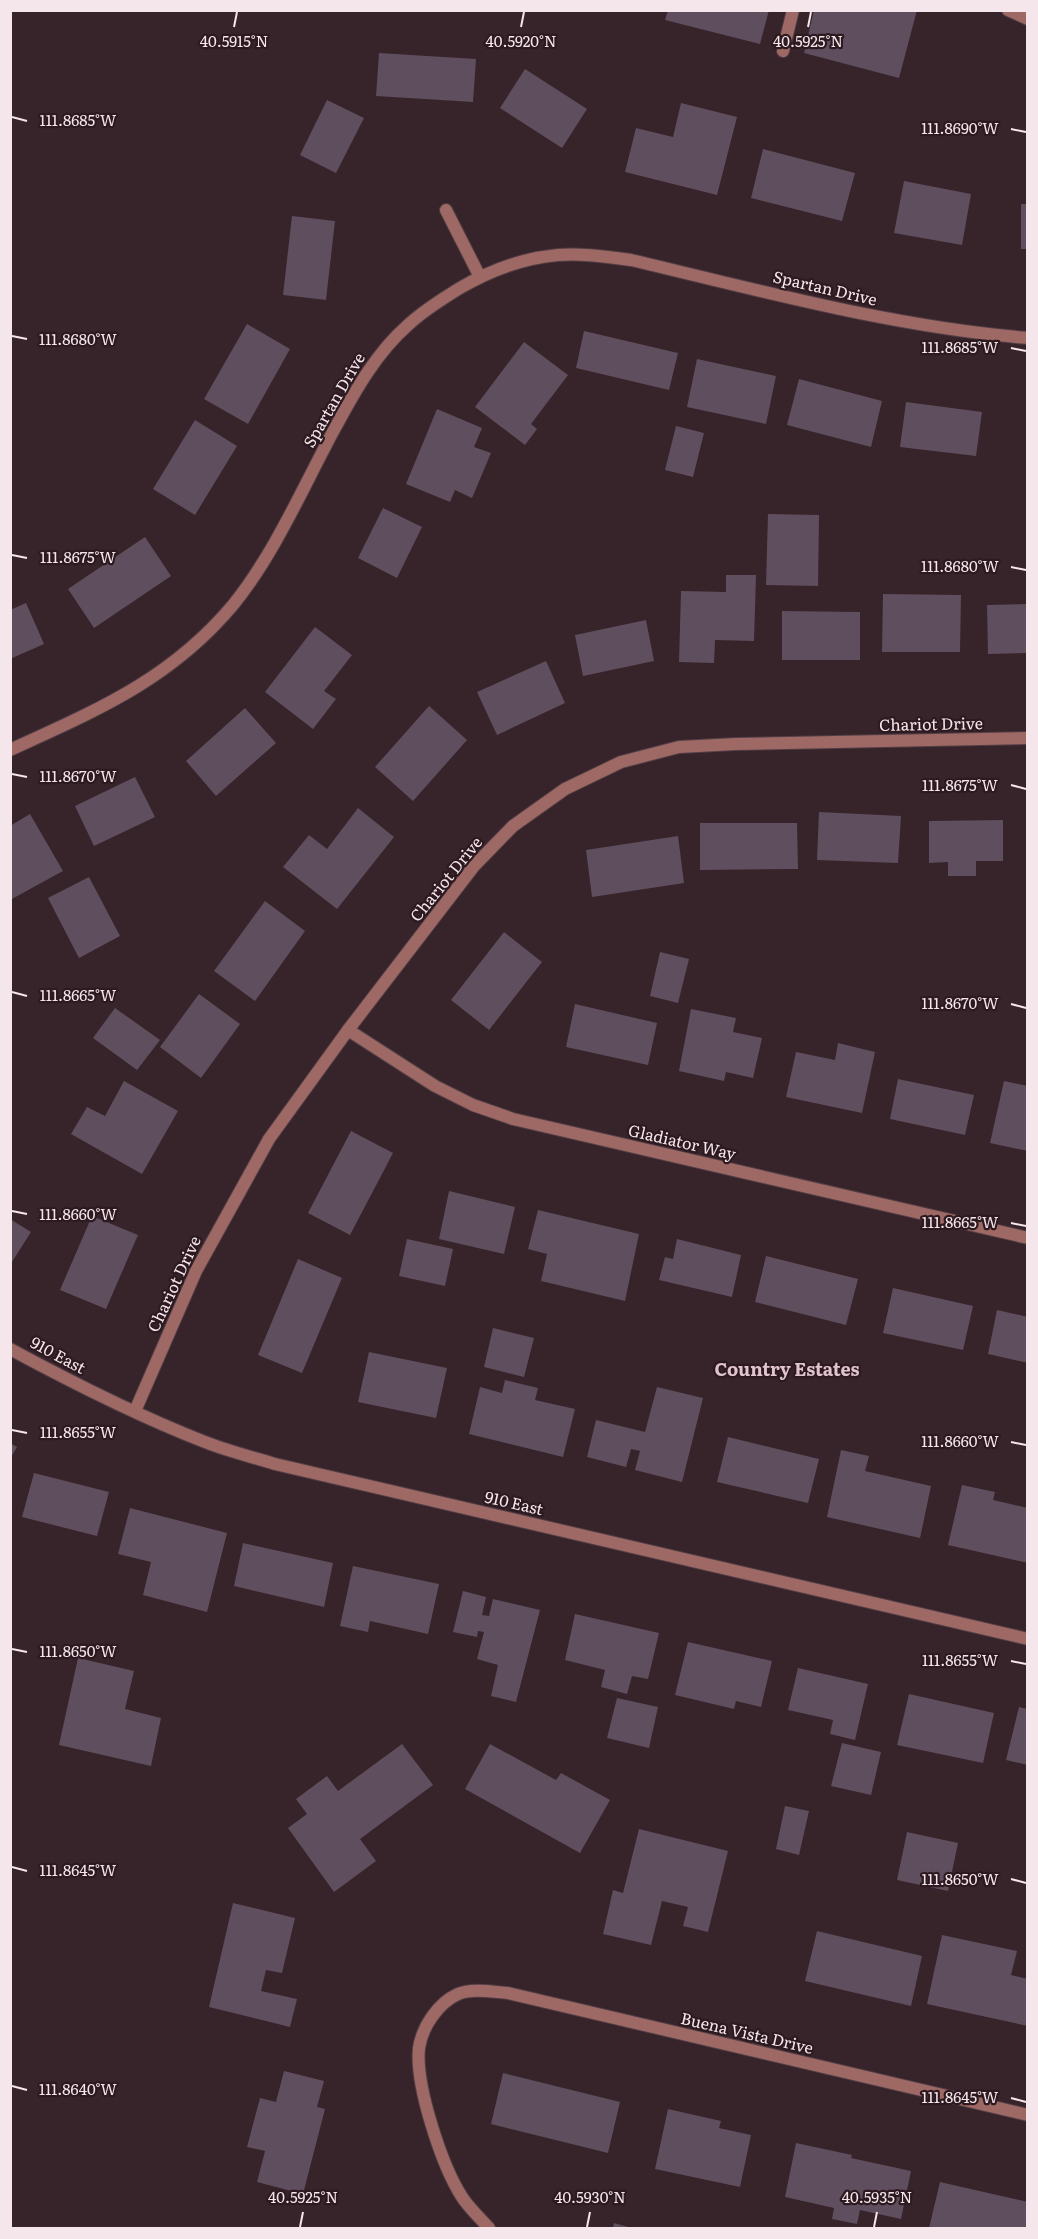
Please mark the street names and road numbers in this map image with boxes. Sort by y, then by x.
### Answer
street label: Spartan Drive [771,263,880,311]
street label: Spartan Drive [296,348,370,451]
street label: Chariot Drive [879,710,983,736]
street label: Chariot Drive [403,830,487,926]
street label: Gladiator Way [626,1117,739,1165]
street label: Chariot Drive [140,1231,206,1336]
street label: 910 East [27,1330,91,1379]
street label: 910 East [483,1484,546,1521]
street label: Buena Vista Drive [679,2005,816,2059]

